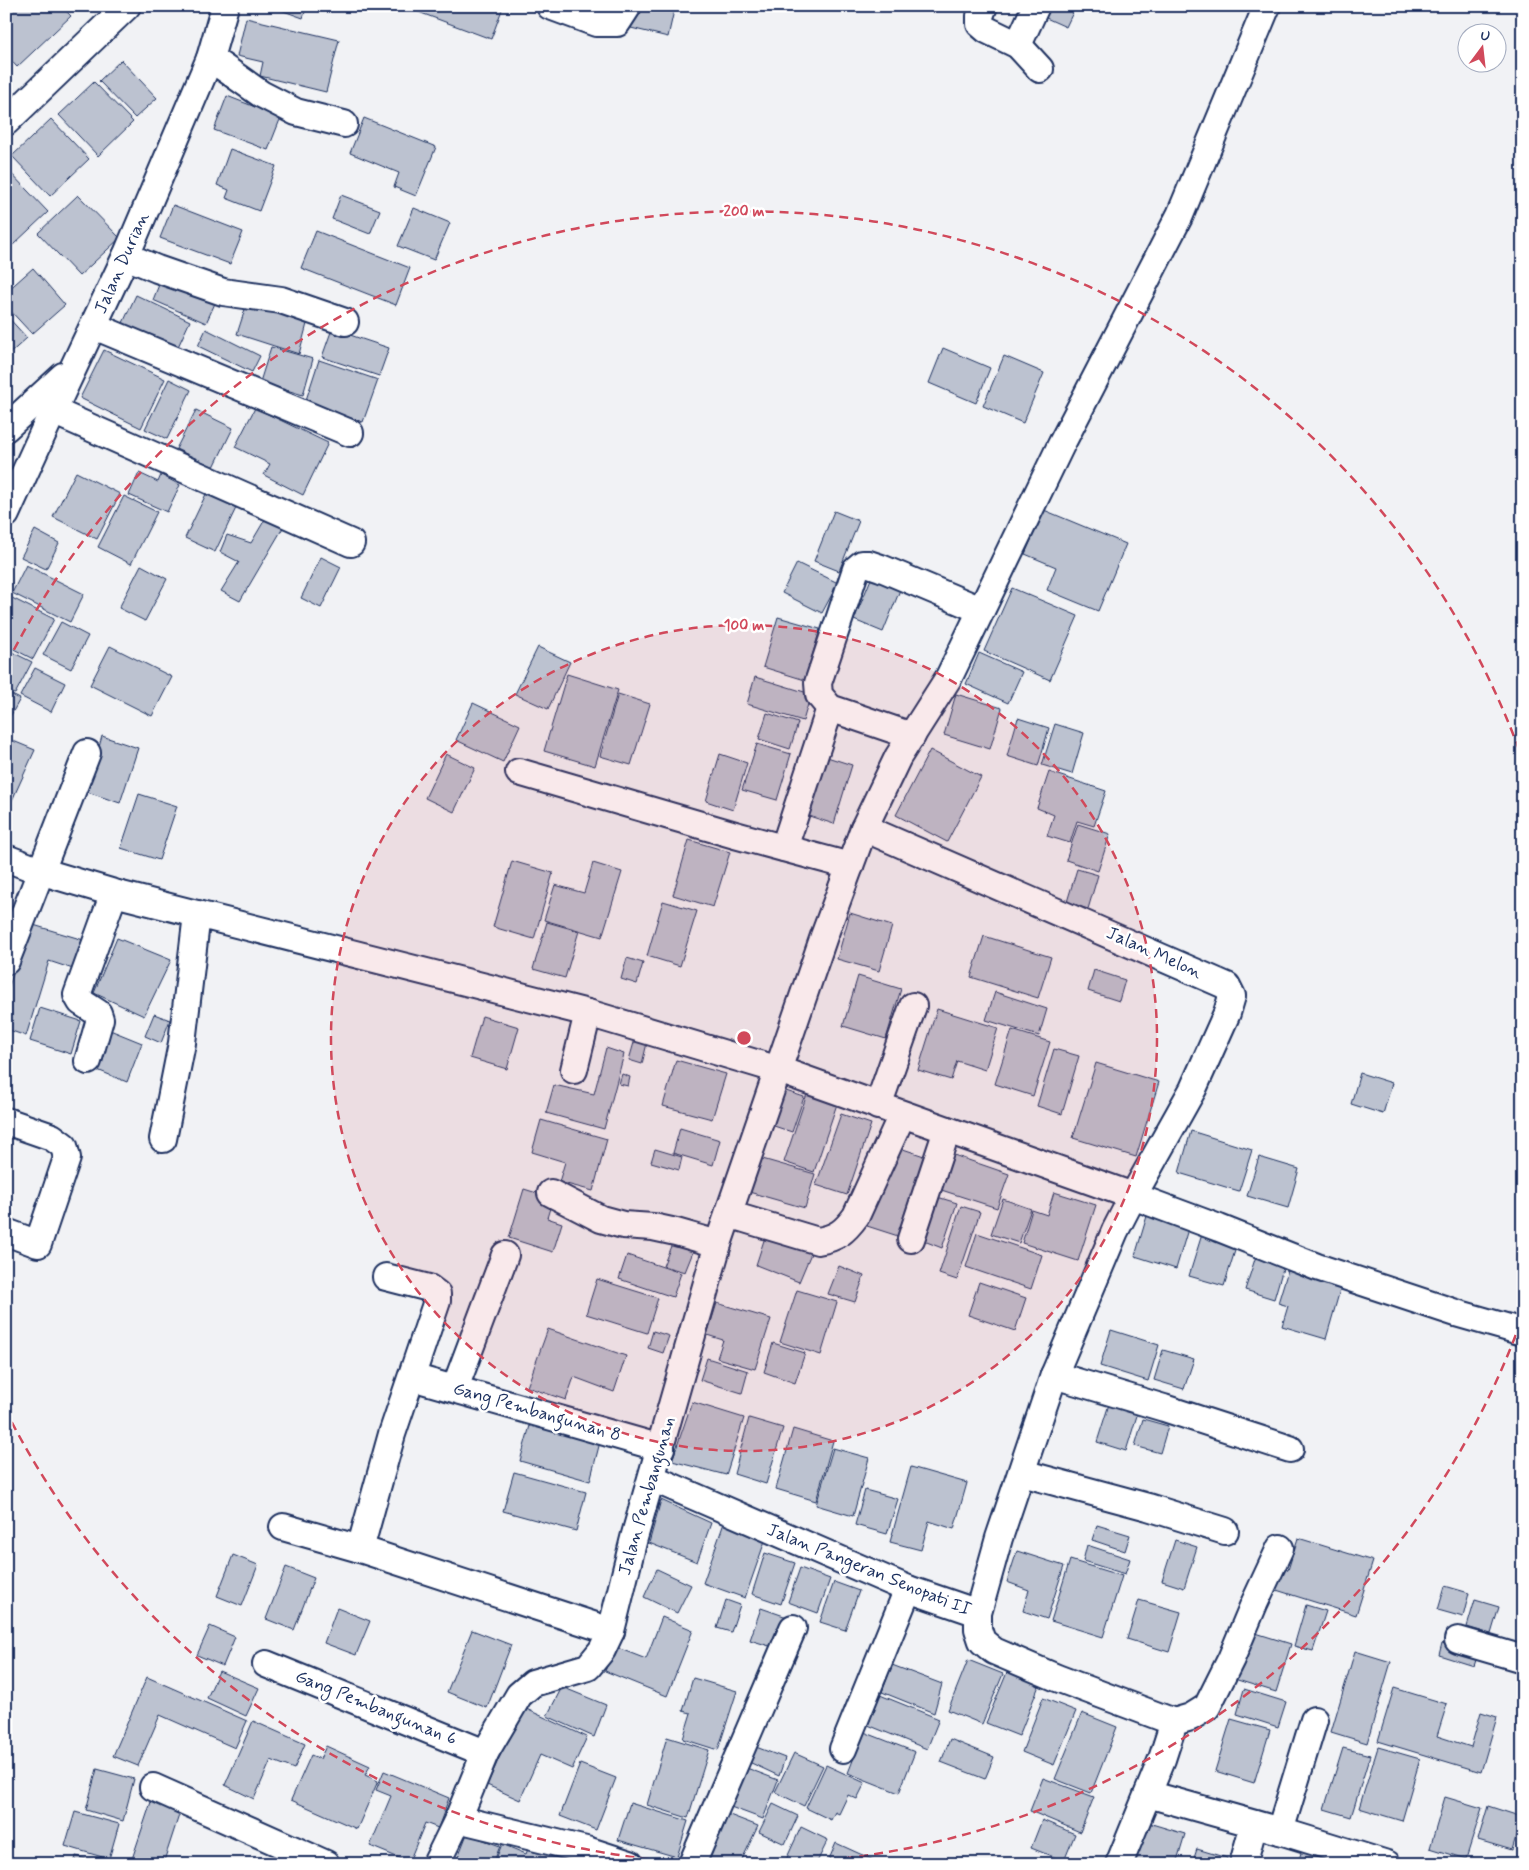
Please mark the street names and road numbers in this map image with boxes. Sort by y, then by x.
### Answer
street label: Jalan Durian [89,208,155,318]
street label: Jalan Melon [1102,921,1206,985]
street label: Gang Pembangunan 8 [450,1377,624,1449]
street label: Jalan Pembangunan [613,1414,683,1579]
street label: Jalan Pangeran Senopati II [763,1518,975,1623]
street label: Gang Pembangunan 6 [291,1665,460,1753]

